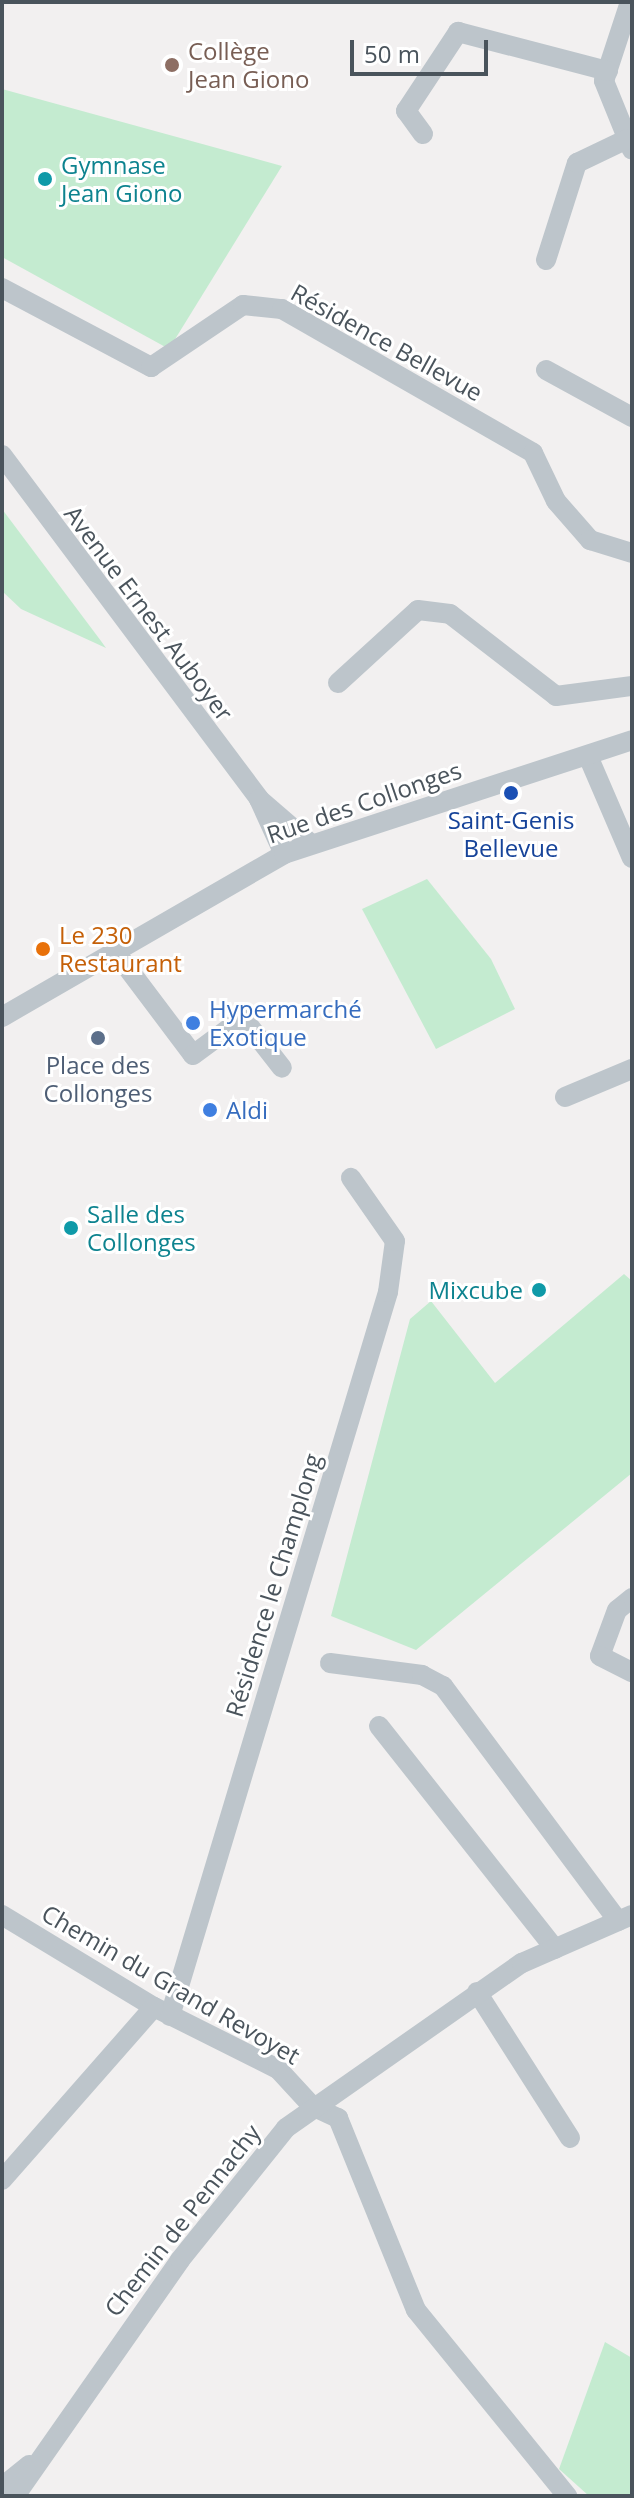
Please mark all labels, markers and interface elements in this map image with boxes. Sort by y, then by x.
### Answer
scale bar [354,24,492,74]
place label: Collège Jean Giono [188,37,309,93]
text: 50 m [364,37,420,70]
marker: Collège Jean Giono [163,56,181,74]
place label: Gymnase Jean Giono [61,151,182,207]
marker: Gymnase Jean Giono [36,170,54,188]
street label: Résidence Bellevue [286,277,488,407]
street label: Avenue Ernest Auboyer [59,500,239,726]
street label: Rue des Collonges [263,755,465,849]
marker: Saint-Genis Bellevue [502,784,520,802]
place label: Saint-Genis Bellevue [448,806,574,862]
place label: Le 230 Restaurant [59,921,182,977]
marker: Le 230 Restaurant [34,940,52,958]
place label: Hypermarché Exotique [209,995,362,1051]
marker: Hypermarché Exotique [184,1014,202,1032]
marker: Place des Collonges [89,1029,107,1047]
place label: Place des Collonges [44,1051,152,1107]
place label: Aldi [226,1096,268,1124]
marker: Aldi [201,1101,219,1119]
place label: Salle des Collonges [87,1200,196,1256]
marker: Salle des Collonges [62,1219,80,1237]
place label: Mixcube [428,1276,523,1304]
marker: Mixcube [530,1281,548,1299]
street label: Résidence le Champlong [219,1450,327,1720]
street label: Chemin du Grand Revoyet [37,1898,305,2070]
street label: Chemin de Pennachy [98,2118,266,2322]

